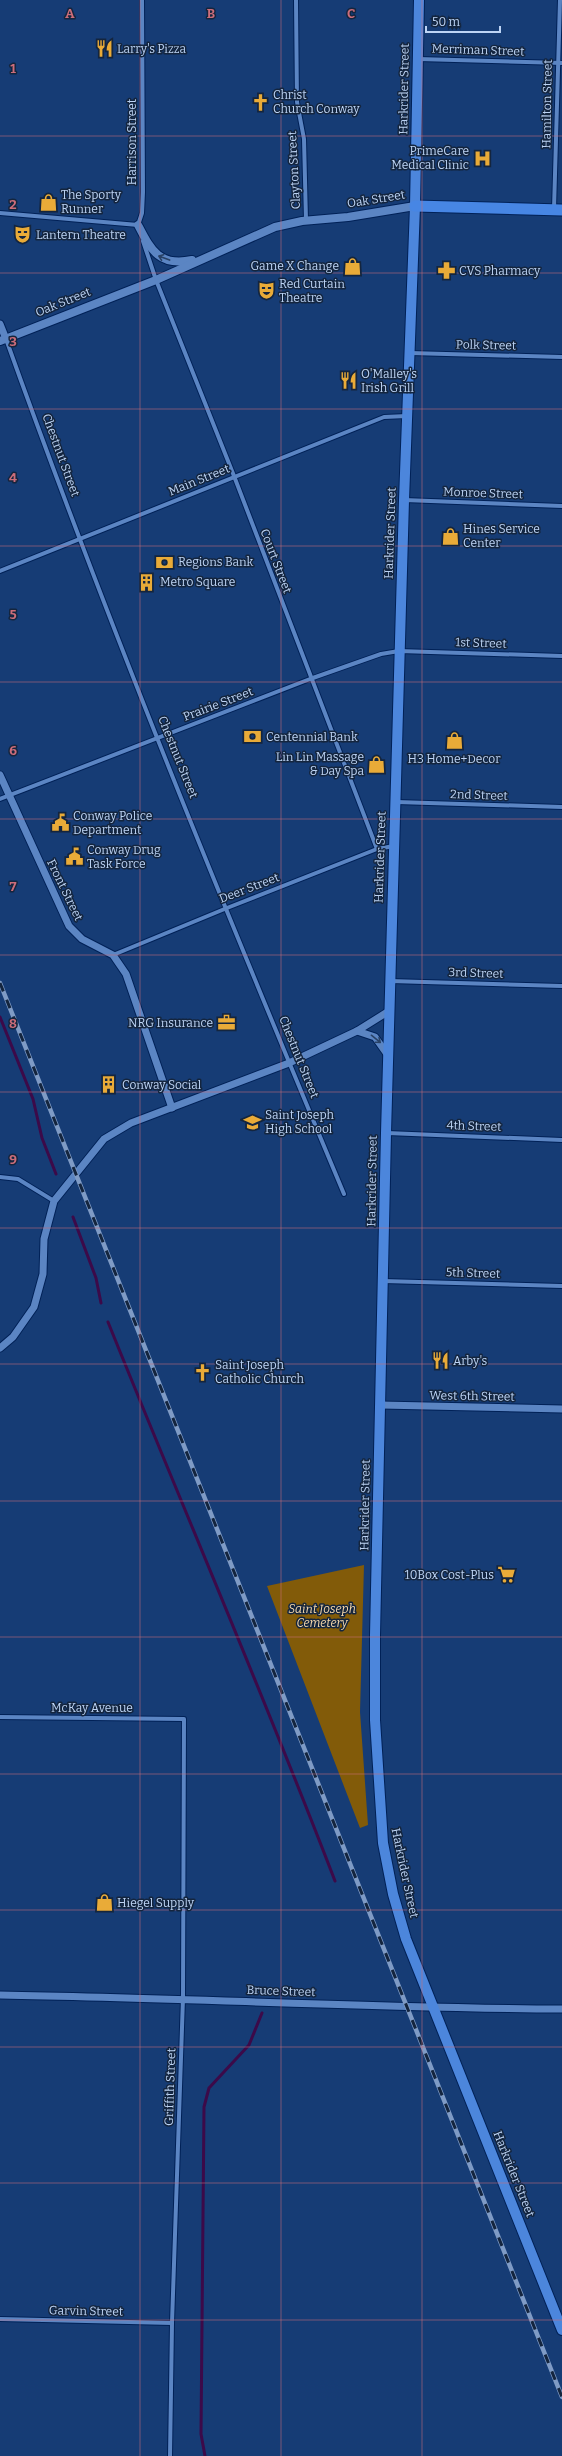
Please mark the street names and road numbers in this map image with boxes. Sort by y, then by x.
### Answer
street label: Merriman Street [431,41,525,59]
street label: Harkrider Street [396,42,412,135]
street label: Hamilton Street [539,59,555,149]
street label: Harrison Street [125,98,139,185]
street label: Clayton Street [285,130,303,209]
street label: Oak Street [346,187,407,210]
street label: Oak Street [33,284,93,319]
street label: Polk Street [456,337,517,353]
street label: Chestnut Street [40,412,83,499]
street label: Main Street [166,461,232,499]
street label: Monroe Street [443,485,524,501]
street label: Harkrider Street [381,486,399,579]
street label: Court Street [257,527,295,596]
street label: 1st Street [455,635,507,651]
street label: Prairie Street [181,684,255,724]
street label: Chestnut Street [155,714,201,801]
street label: 2nd Street [450,787,509,803]
street label: Harkrider Street [371,810,389,903]
street label: Front Street [44,857,86,924]
street label: Deer Street [217,870,282,906]
street label: 3rd Street [448,965,504,981]
street label: Chestnut Street [276,1014,322,1101]
street label: 4th Street [446,1118,502,1134]
street label: Harkrider Street [364,1134,380,1227]
street label: 5th Street [446,1265,501,1281]
street label: West 6th Street [429,1388,516,1404]
street label: Harkrider Street [357,1458,373,1551]
street label: McKay Avenue [51,1701,133,1715]
street label: Harkrider Street [389,1827,422,1920]
street label: Bruce Street [246,1983,316,1999]
street label: Griffith Street [162,2047,178,2126]
street label: Harkrider Street [490,2129,538,2220]
street label: Garvin Street [49,2303,124,2319]

